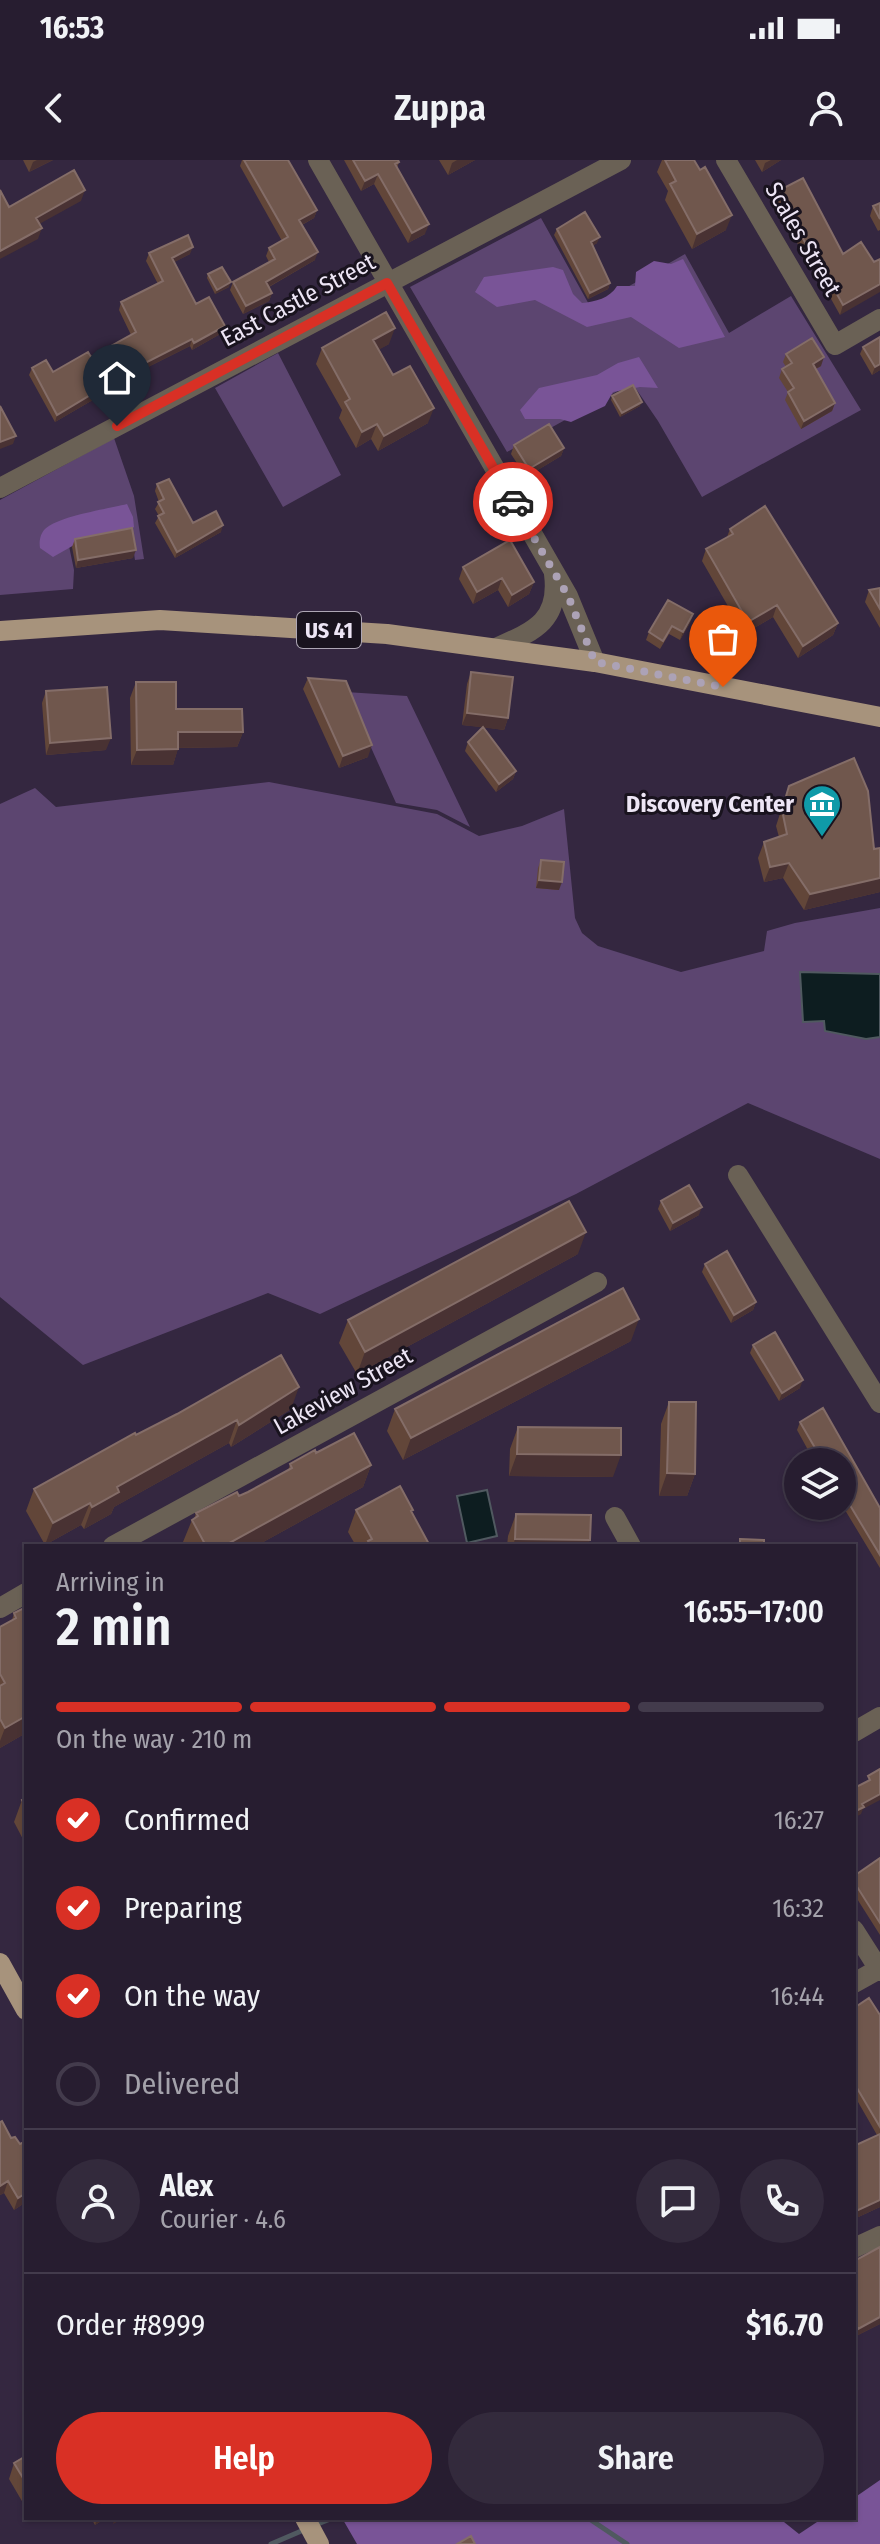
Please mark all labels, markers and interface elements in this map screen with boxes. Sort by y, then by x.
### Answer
text: 16:53 [40,10,104,46]
icon: back [32,86,76,130]
text: Zuppa [394,86,486,130]
icon: person [804,86,848,130]
street label: Scales Street [759,177,847,301]
street label: East Castle Street [216,248,380,352]
pin [83,344,151,426]
icon: home [95,356,139,400]
courier [473,462,553,542]
icon: car [491,480,535,524]
pin [689,605,757,687]
road number: US 41 [297,612,361,648]
icon: bag [701,617,745,661]
museum icon: Discovery Center [801,783,843,838]
place label: Discovery Center [626,790,794,818]
street label: Lakeview Street [269,1341,417,1441]
map controls [784,1448,856,1520]
button: layers [784,1448,856,1520]
text: Arriving in [56,1567,165,1598]
text: 16:55–17:00 [684,1594,824,1630]
text: 2 min [56,1596,172,1659]
text: On the way · 210 m [56,1724,252,1755]
icon: check [56,1798,100,1842]
text: Confirmed [124,1802,250,1838]
text: 16:27 [774,1805,824,1836]
icon: check [56,1886,100,1930]
text: Preparing [124,1890,242,1926]
text: 16:32 [772,1893,824,1924]
icon: check [56,1974,100,2018]
text: On the way [124,1978,260,2014]
text: 16:44 [770,1981,824,2012]
text: Delivered [124,2066,240,2102]
button: person [56,2159,140,2243]
button: chat [636,2159,720,2243]
button: phone [740,2159,824,2243]
text: Alex [160,2168,213,2204]
text: Courier · 4.6 [160,2204,286,2235]
text: Order #8999 [56,2307,205,2343]
text: $16.70 [746,2307,824,2343]
button: Help [56,2412,432,2504]
button: Share [448,2412,824,2504]

